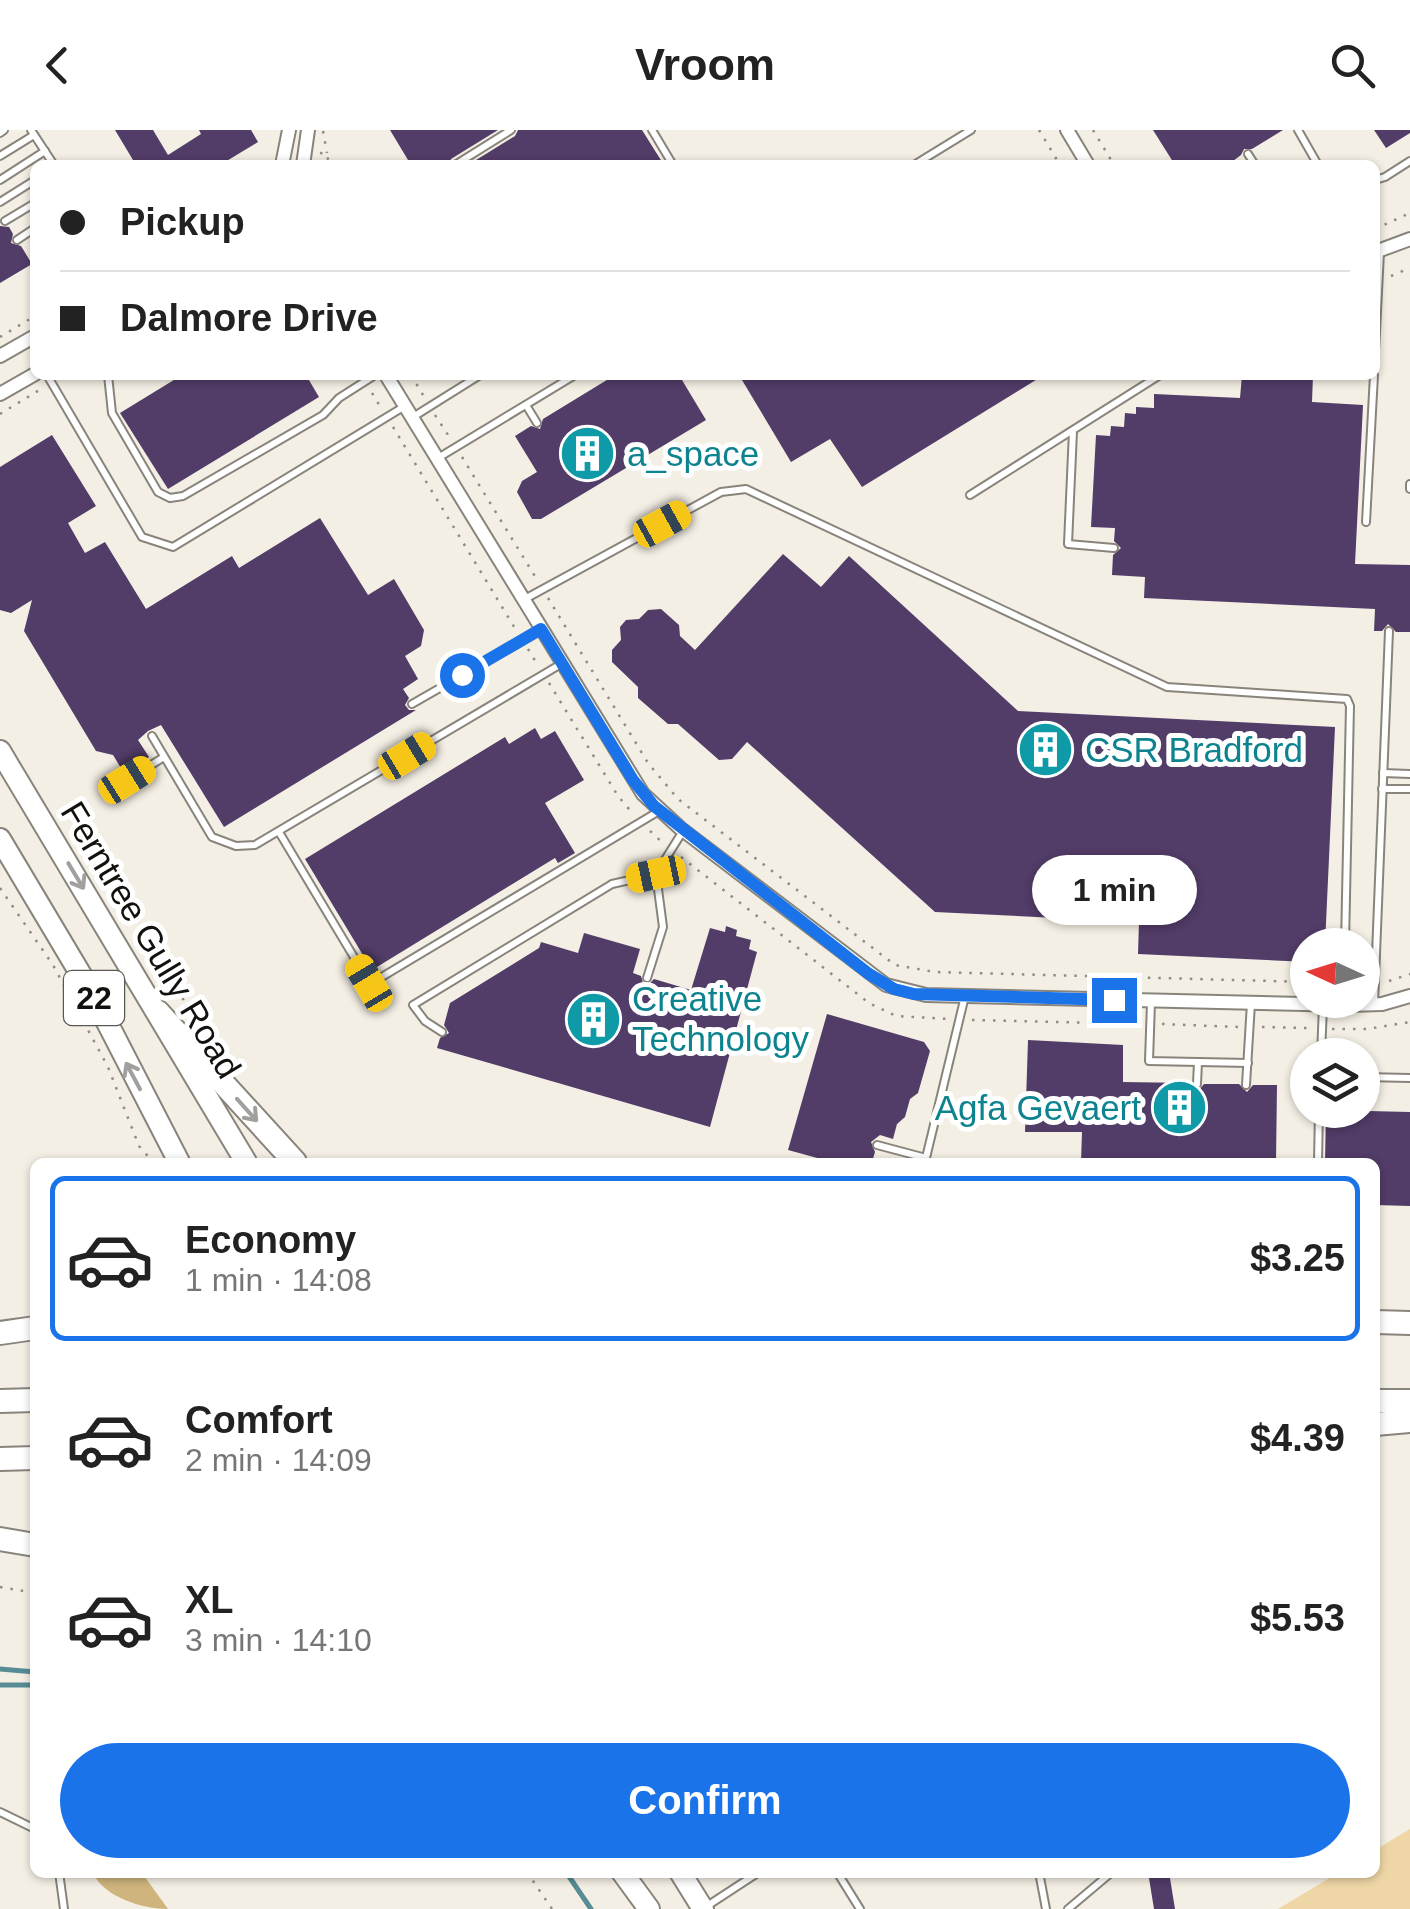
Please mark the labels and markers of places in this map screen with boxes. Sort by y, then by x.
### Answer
building icon: a_space [558,424,618,484]
place label: a_space [627,434,759,473]
building icon: CSR Bradford [1016,720,1076,780]
place label: CSR Bradford [1085,730,1303,769]
place label: Creative Technology [632,979,810,1058]
building icon: Creative Technology [563,989,623,1049]
building icon: Agfa Gevaert [1150,1078,1210,1138]
place label: Agfa Gevaert [935,1088,1141,1127]

